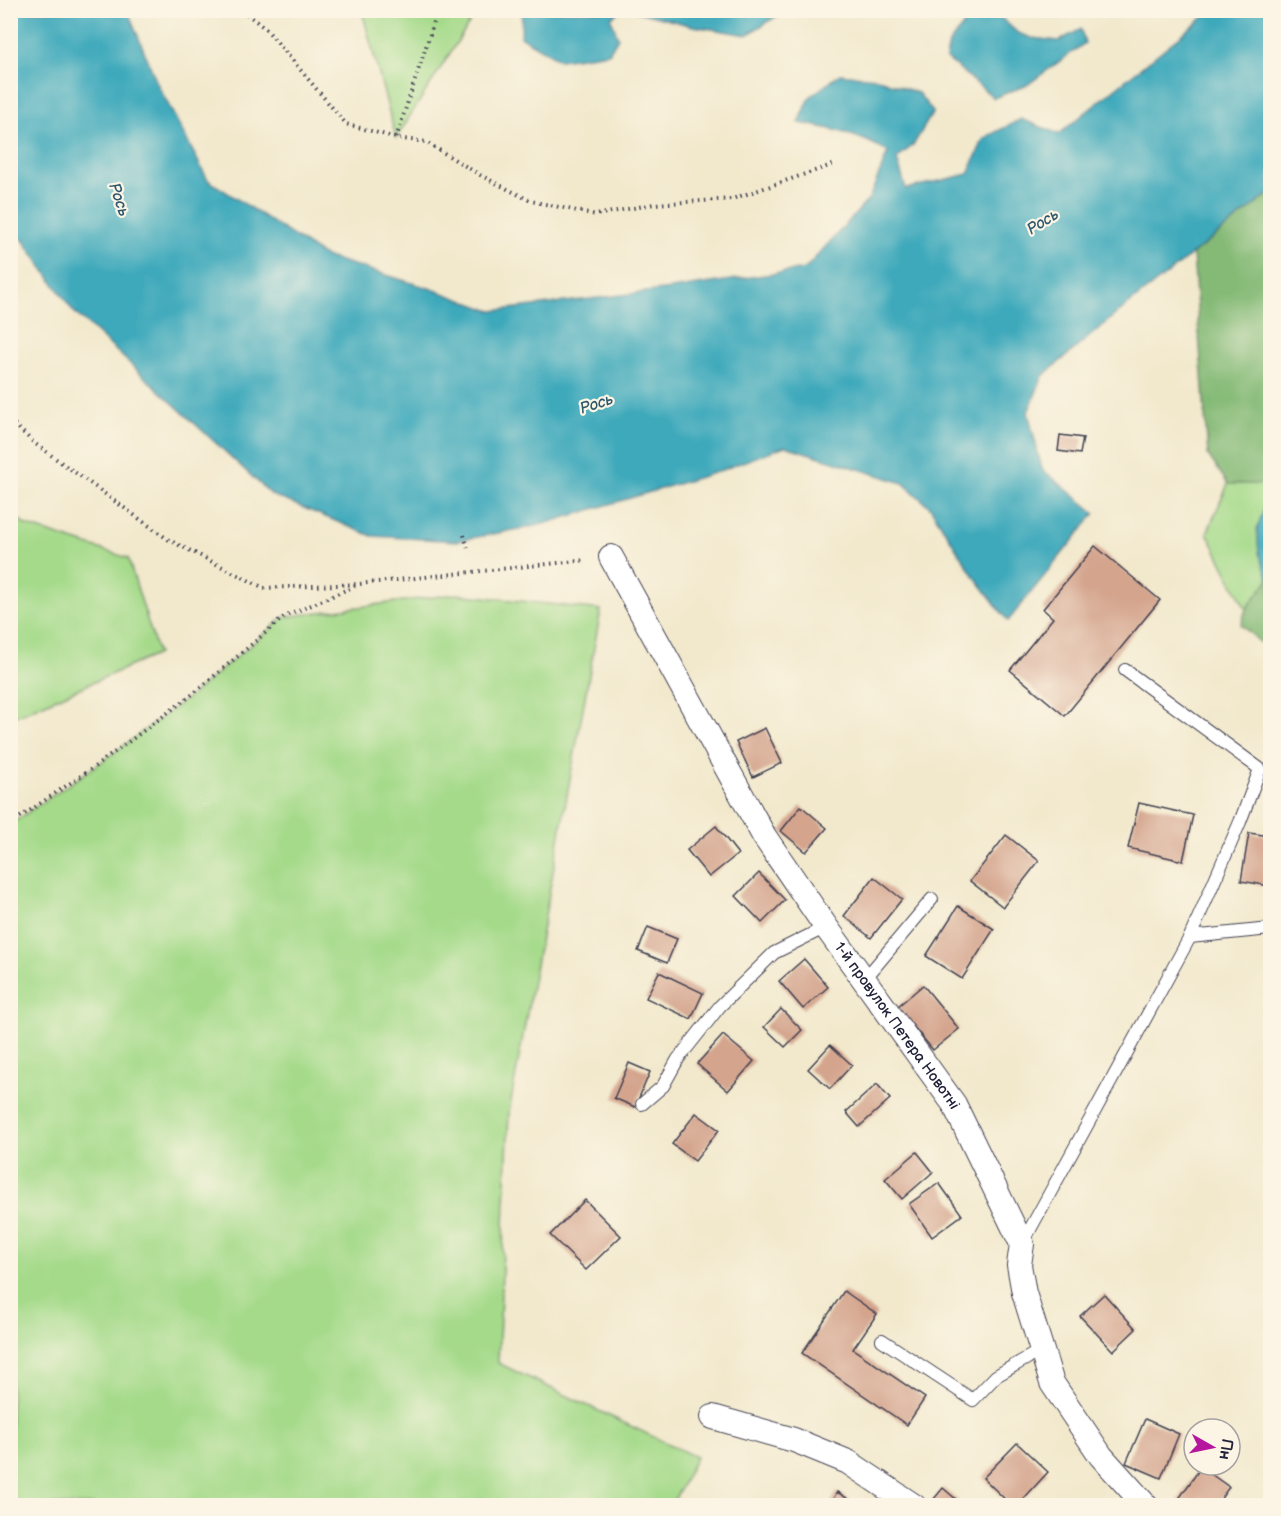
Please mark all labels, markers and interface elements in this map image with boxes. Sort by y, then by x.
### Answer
water label: Рось [104,180,133,219]
water label: Рось [1023,205,1062,239]
water label: Рось [577,390,616,419]
street label: 1-й провулок Петера Новотні [830,938,964,1112]
north arrow [1182,1417,1242,1477]
text: Пн [1214,1437,1236,1461]

